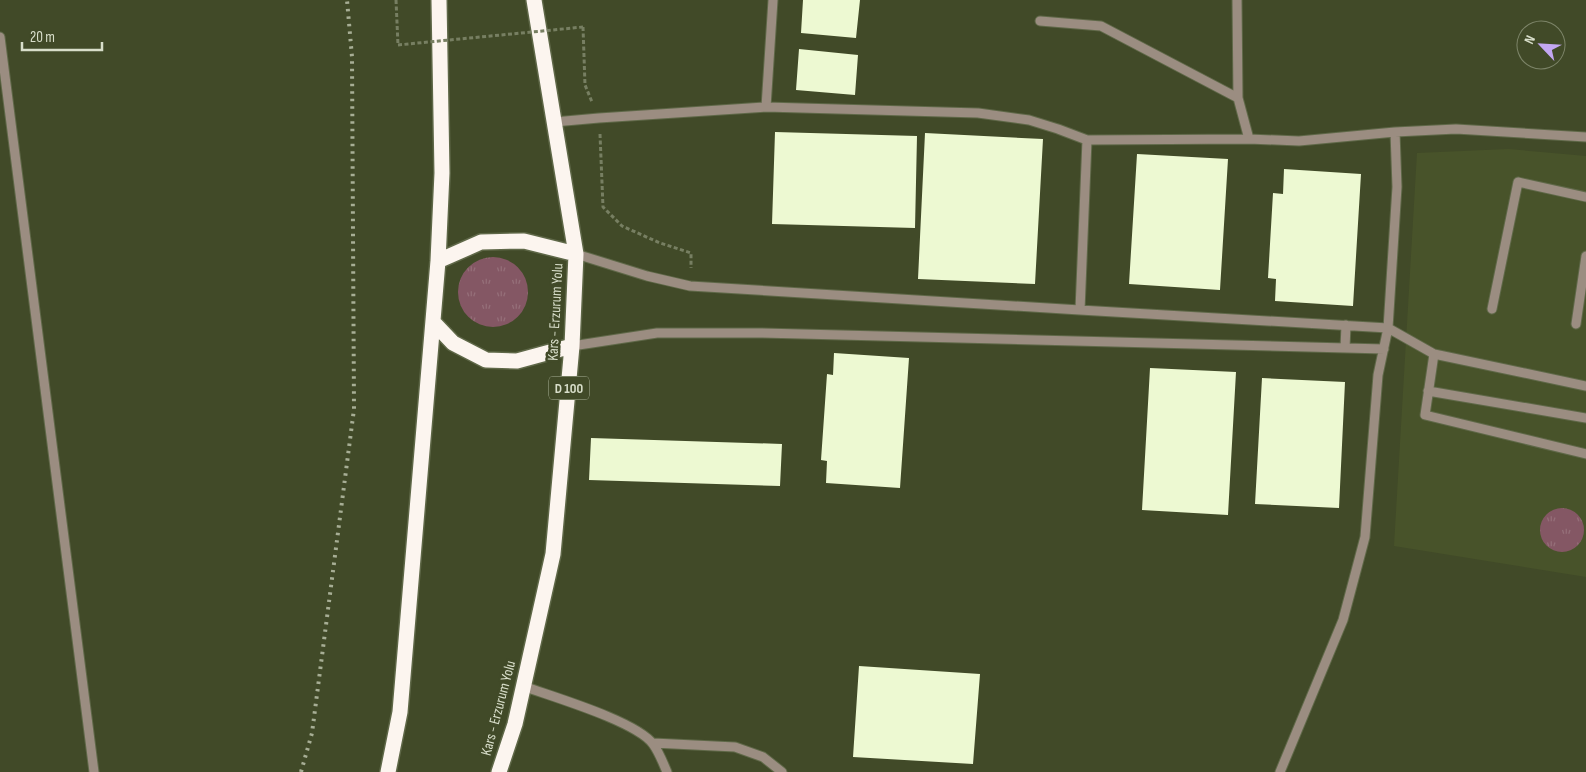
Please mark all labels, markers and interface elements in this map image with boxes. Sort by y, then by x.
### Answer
scale bar [22,20,102,52]
north arrow [1516,20,1566,70]
text: 20 m [30,28,55,47]
text: N [1520,33,1539,47]
street label: Kars - Erzurum Yolu [543,263,568,361]
road number: D 100 [549,376,589,399]
street label: Kars - Erzurum Yolu [477,658,520,758]

